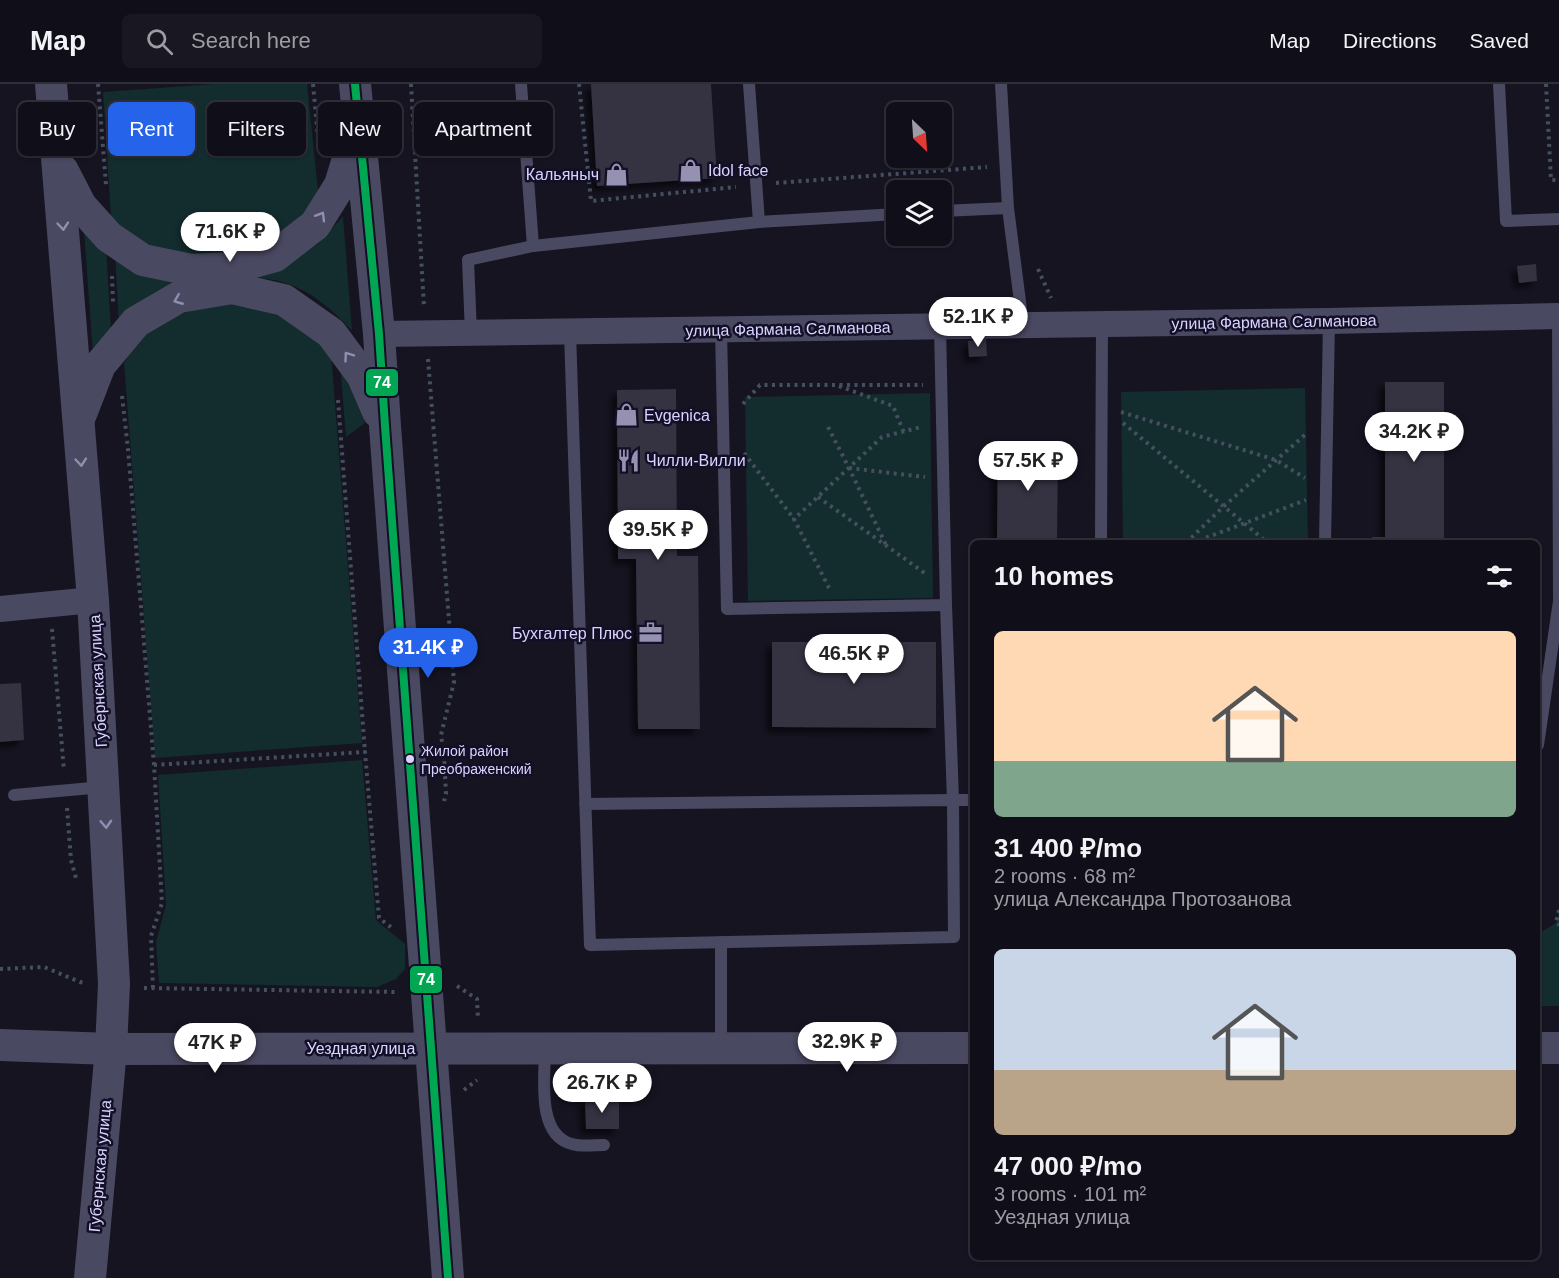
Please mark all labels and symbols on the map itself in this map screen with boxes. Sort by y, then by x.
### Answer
north arrow [886,102,952,168]
shop icon: Idol face [677,157,703,183]
shop icon: Кальяныч [604,161,630,187]
place label: Idol face [708,162,769,179]
place label: Кальяныч [526,166,599,183]
pin: 71.6K ₽ [175,212,285,263]
one-way arrow [313,212,325,222]
one-way arrow [56,221,69,231]
one-way arrow [173,292,184,305]
pin: 52.1K ₽ [923,297,1033,348]
street label: улица Фармана Салманова [1171,312,1377,332]
street label: улица Фармана Салманова [685,319,891,339]
one-way arrow [344,351,355,362]
line badge: 74 [365,368,399,397]
text: 74 [373,374,391,391]
shop icon: Evgenica [613,402,639,428]
place label: Evgenica [644,407,710,424]
pin: 34.2K ₽ [1359,412,1469,463]
pin: 57.5K ₽ [973,441,1083,492]
restaurant icon: Чилли-Вилли [615,447,641,473]
place label: Чилли-Вилли [646,452,746,469]
one-way arrow [74,458,87,467]
pin: 39.5K ₽ [603,510,713,561]
street label: Губернская улица [86,614,110,748]
office icon: Бухгалтер Плюс [637,620,663,646]
place label: Бухгалтер Плюс [512,625,632,642]
pin: 31.4K ₽ [373,628,483,679]
pin: 46.5K ₽ [799,634,909,685]
place label: Жилой район Преображенский [421,743,532,777]
marker: Жилой район Преображенский [404,753,416,765]
one-way arrow [99,820,112,829]
line badge: 74 [409,965,443,994]
text: 74 [417,971,435,988]
pin: 32.9K ₽ [792,1022,902,1073]
pin: 47K ₽ [173,1023,257,1074]
street label: Уездная улица [307,1040,415,1057]
pin: 26.7K ₽ [547,1063,657,1114]
street label: Губернская улица [86,1099,114,1233]

